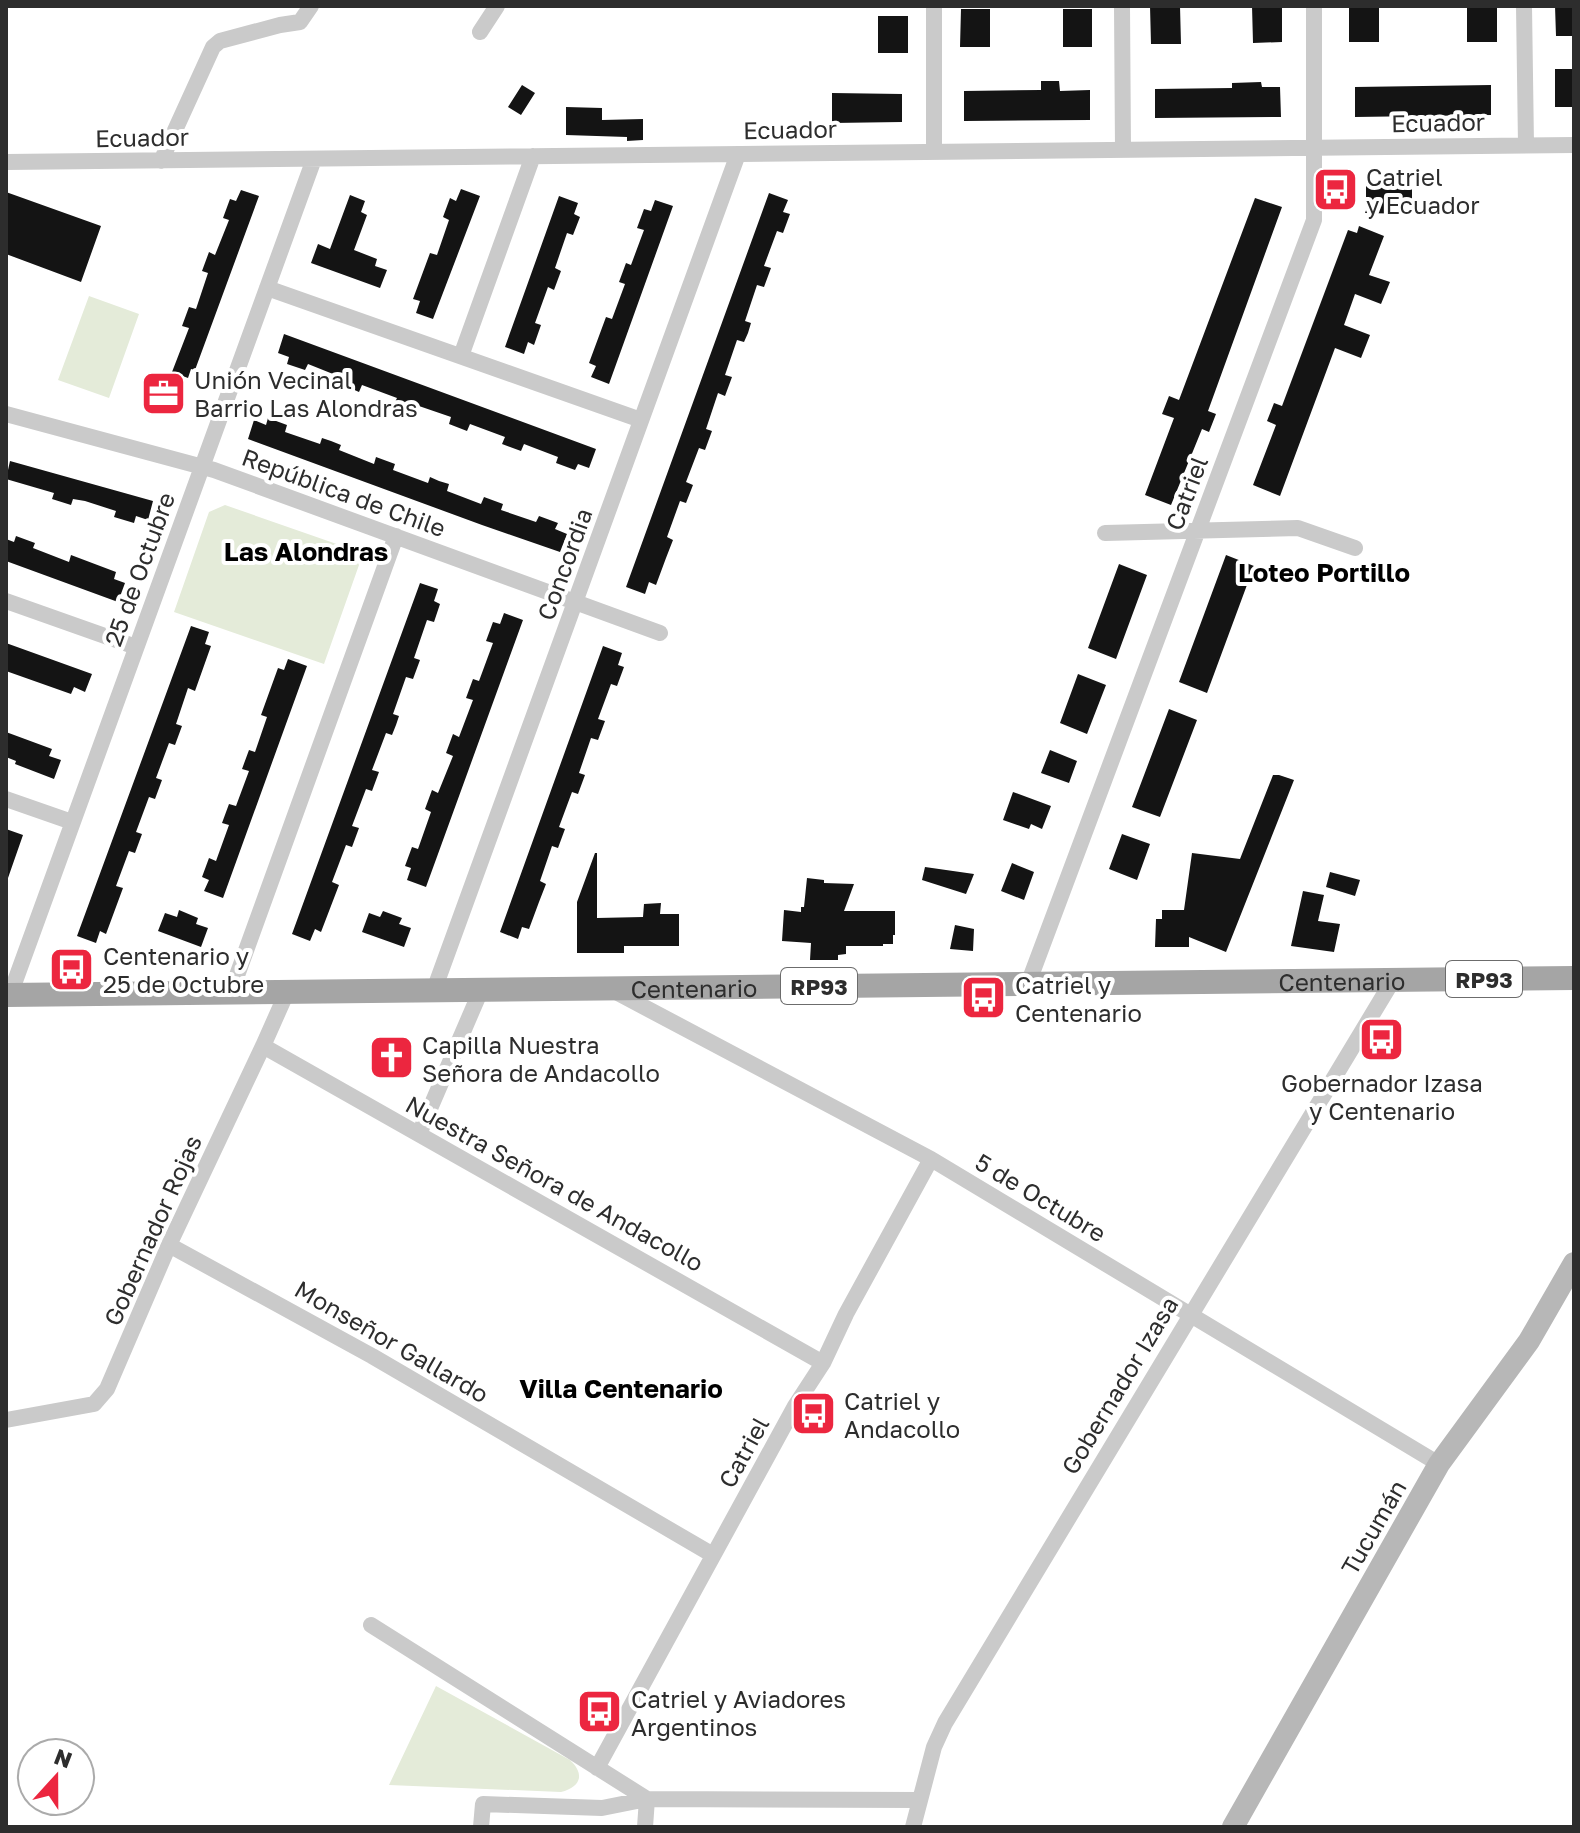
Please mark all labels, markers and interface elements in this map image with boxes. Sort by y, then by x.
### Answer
street label: Ecuador [1391,107,1485,137]
street label: Ecuador [743,114,837,144]
street label: Ecuador [95,122,189,152]
place label: Catriel y Ecuador [1366,162,1480,219]
bus stop icon: Catriel y Ecuador [1311,166,1359,214]
place label: Unión Vecinal Barrio Las Alondras [194,365,418,422]
office icon: Unión Vecinal Barrio Las Alondras [139,369,187,417]
street label: República de Chile [238,442,450,542]
street label: Catriel [1159,452,1213,534]
street label: 25 de Octubre [98,488,180,650]
street label: Concordia [530,504,598,624]
district label: Las Alondras [224,536,388,567]
district label: Loteo Portillo [1238,557,1410,588]
place label: Centenario y 25 de Octubre [103,941,264,998]
bus stop icon: Centenario y 25 de Octubre [48,945,96,993]
road number: RP93 [1446,961,1522,997]
street label: Centenario [1278,965,1406,996]
road number: RP93 [781,968,857,1004]
place label: Catriel y Centenario [1015,970,1142,1027]
street label: Centenario [630,972,758,1003]
bus stop icon: Catriel y Centenario [960,974,1008,1022]
bus stop icon: Gobernador Izasa y Centenario [1358,1016,1406,1064]
place label: Capilla Nuestra Señora de Andacollo [422,1030,660,1087]
church icon: Capilla Nuestra Señora de Andacollo [367,1034,415,1082]
place label: Gobernador Izasa y Centenario [1281,1068,1483,1125]
street label: Nuestra Señora de Andacollo [401,1089,709,1277]
street label: Gobernador Rojas [97,1130,207,1330]
street label: 5 de Octubre [970,1147,1112,1247]
street label: Monseñor Gallardo [290,1274,494,1408]
street label: Gobernador Izasa [1055,1291,1183,1479]
district label: Villa Centenario [519,1373,723,1404]
place label: Catriel y Andacollo [844,1386,960,1443]
bus stop icon: Catriel y Andacollo [789,1390,837,1438]
street label: Catriel [712,1411,774,1493]
street label: Tucumán [1334,1475,1412,1579]
place label: Catriel y Aviadores Argentinos [631,1684,846,1741]
bus stop icon: Catriel y Aviadores Argentinos [576,1688,624,1736]
north arrow [16,1737,96,1817]
text: N [51,1742,76,1773]

